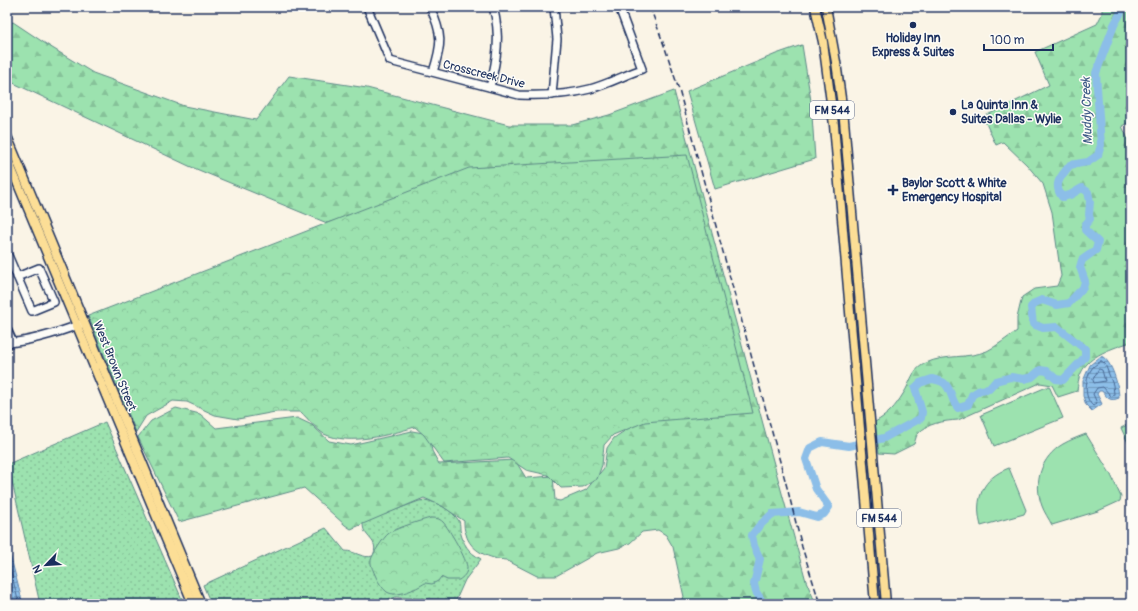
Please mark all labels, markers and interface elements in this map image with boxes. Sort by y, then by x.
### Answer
marker: Holiday Inn Express & Suites [908,20,918,30]
scale bar [984,26,1053,52]
place label: Holiday Inn Express & Suites [872,31,955,60]
text: 100 m [990,33,1025,48]
street label: Crosscreek Drive [441,57,526,92]
water label: Muddy Creek [1078,75,1096,145]
place label: La Quinta Inn & Suites Dallas - Wylie [961,98,1062,127]
road number: FM 544 [810,101,854,119]
marker: La Quinta Inn & Suites Dallas - Wylie [948,107,958,117]
place label: Baylor Scott & White Emergency Hospital [902,176,1008,205]
marker: Baylor Scott & White Emergency Hospital [887,184,899,196]
street label: West Brown Street [90,319,140,414]
road number: FM 544 [857,509,901,527]
north arrow [26,545,66,585]
text: N [30,562,45,575]

